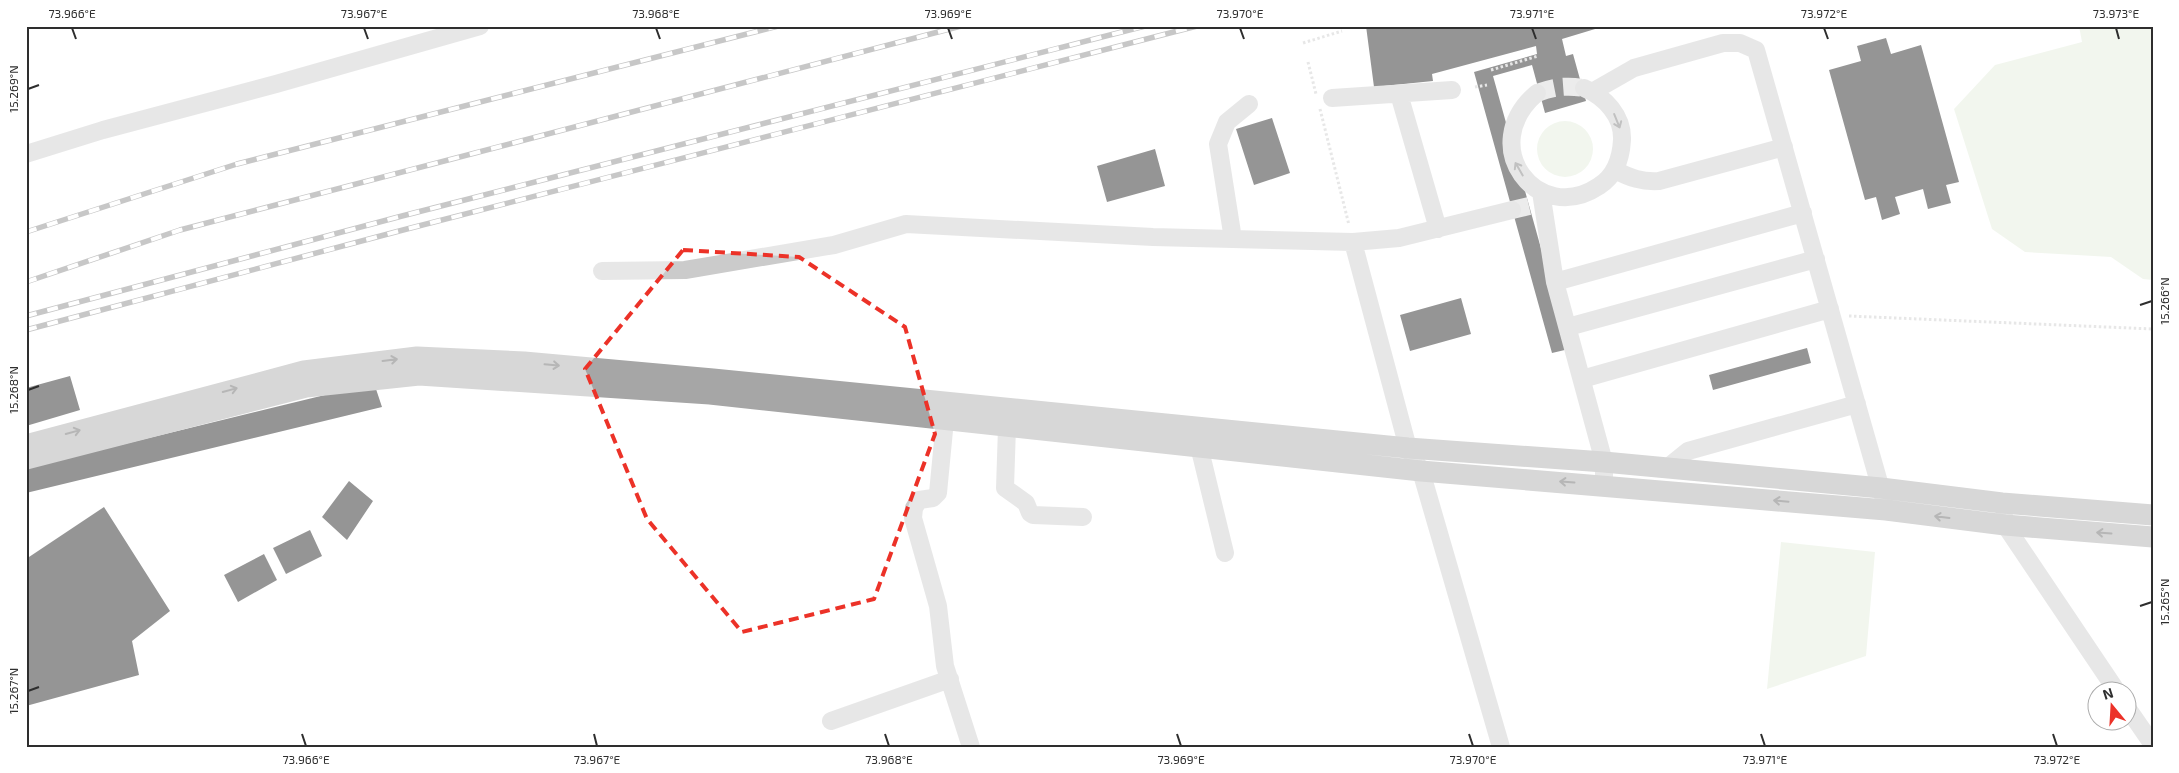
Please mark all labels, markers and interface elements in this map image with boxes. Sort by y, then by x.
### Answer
text: 73.966°E [48,6,96,20]
text: 73.967°E [341,6,388,20]
text: 73.968°E [632,6,680,20]
text: 73.969°E [924,6,972,20]
text: 73.970°E [1217,6,1264,20]
text: 73.971°E [1510,6,1554,20]
text: 73.972°E [1801,6,1847,20]
text: 73.973°E [2093,6,2139,20]
text: 15.269°N [6,65,20,113]
one-way arrow [1613,113,1623,128]
one-way arrow [1514,162,1524,177]
text: 15.266°N [2157,277,2171,325]
one-way arrow [381,355,397,365]
one-way arrow [543,360,559,370]
text: 15.268°N [6,366,20,414]
one-way arrow [222,385,238,395]
one-way arrow [65,427,81,436]
one-way arrow [1559,477,1575,487]
one-way arrow [1773,496,1789,505]
one-way arrow [1935,512,1951,522]
one-way arrow [2096,528,2112,538]
text: 15.265°N [2157,579,2171,625]
text: 15.267°N [6,668,20,714]
north arrow [2086,680,2136,730]
text: N [2100,684,2115,703]
text: 73.966°E [282,752,330,766]
text: 73.967°E [574,752,621,766]
text: 73.968°E [865,752,913,766]
text: 73.969°E [1157,752,1205,766]
text: 73.970°E [1450,752,1497,766]
text: 73.971°E [1743,752,1787,766]
text: 73.972°E [2034,752,2080,766]

